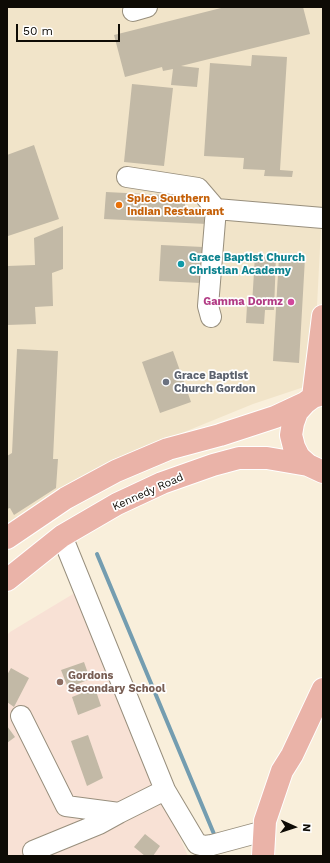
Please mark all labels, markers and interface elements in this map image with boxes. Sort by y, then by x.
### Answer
scale bar [18,16,122,42]
text: 50 m [23,24,53,38]
place label: Spice Southern Indian Restaurant [127,192,224,218]
marker: Spice Southern Indian Restaurant [114,200,124,210]
place label: Grace Baptist Church Christian Academy [189,251,305,277]
marker: Grace Baptist Church Christian Academy [176,259,186,269]
place label: Gamma Dormz [203,295,283,309]
marker: Gamma Dormz [286,297,296,307]
place label: Grace Baptist Church Gordon [174,369,255,395]
marker: Grace Baptist Church Gordon [161,377,171,387]
street label: Kennedy Road [110,470,186,514]
place label: Gordons Secondary School [68,669,165,695]
marker: Gordons Secondary School [55,677,65,687]
north arrow [274,807,314,847]
text: N [300,823,313,832]

